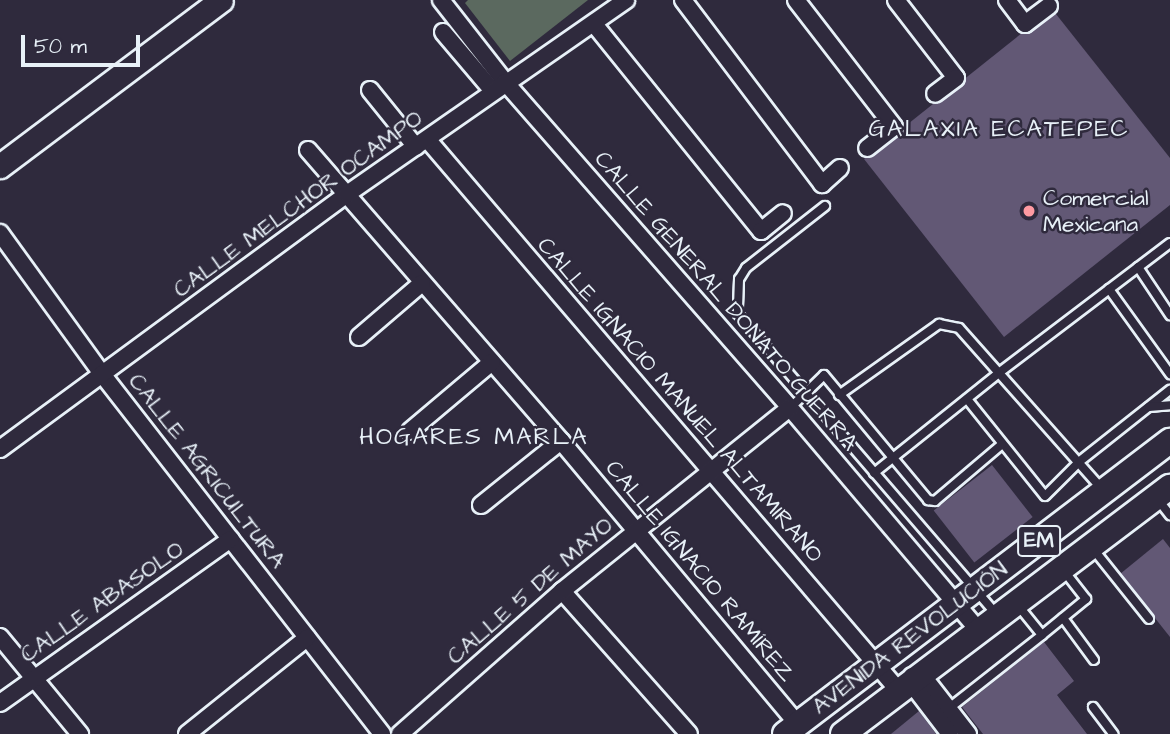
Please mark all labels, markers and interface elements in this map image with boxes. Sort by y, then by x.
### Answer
scale bar [24,21,144,65]
text: 50 m [34,32,87,61]
street label: CALLE MELCHOR OCAMPO [168,104,428,304]
district label: GALAXIA ECATEPEC [870,116,1128,144]
street label: CALLE GENERAL DONATO GUERRA [588,146,864,456]
place label: Comercial Mexicana [1043,184,1149,238]
marker: Comercial Mexicana [1021,203,1037,219]
street label: CALLE IGNACIO MANUEL ALTAMIRANO [531,232,829,568]
street label: CALLE AGRICULTURA [122,368,292,574]
district label: HOGARES MARLA [361,424,587,452]
street label: CALLE IGNACIO RAMÍREZ [599,455,801,687]
street label: CALLE 5 DE MAYO [442,512,618,670]
road number: EM [1016,524,1062,558]
street label: CALLE ABASOLO [15,535,189,669]
street label: AVENIDA REVOLUCIÓN [807,555,1013,721]

